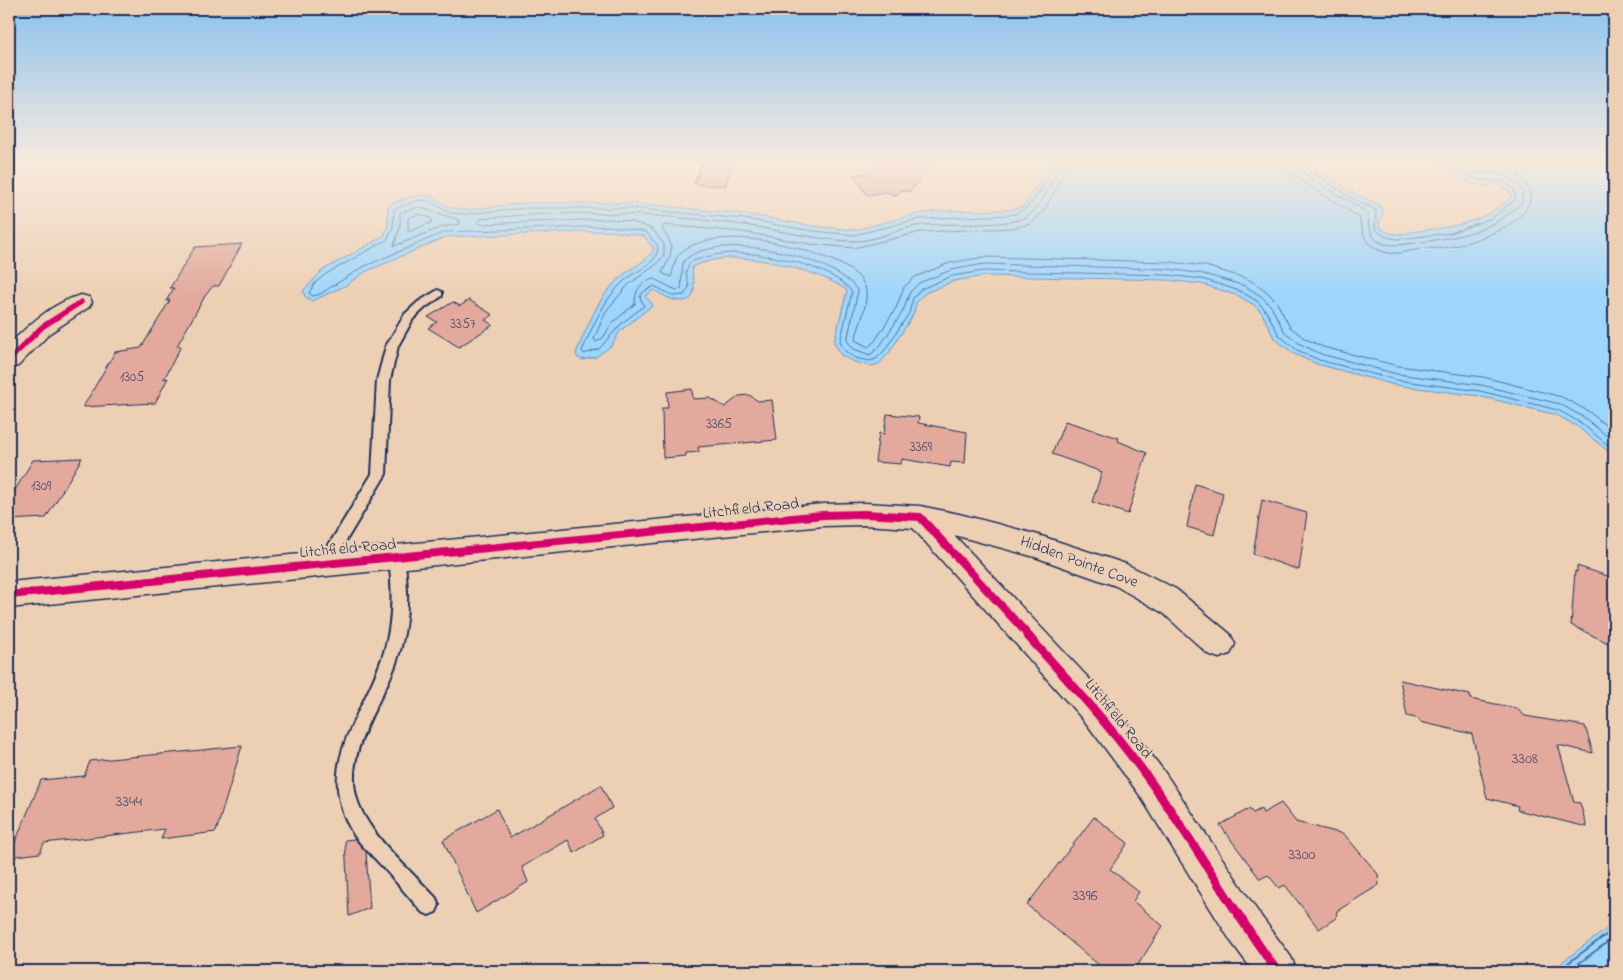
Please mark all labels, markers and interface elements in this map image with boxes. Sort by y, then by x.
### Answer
house number: 3357 [450,314,476,335]
house number: 1305 [120,367,144,388]
house number: 3365 [706,414,732,435]
house number: 3369 [910,437,933,458]
house number: 1309 [31,476,52,497]
street label: Litchfield Road [702,492,800,526]
street label: Hidden Pointe Cove [1017,530,1142,595]
street label: Litchfield Road [299,533,397,565]
street label: Litchfield Road [1078,674,1158,764]
house number: 3308 [1512,747,1538,771]
house number: 3344 [116,790,143,814]
house number: 3300 [1288,843,1316,867]
house number: 3396 [1072,884,1098,908]

